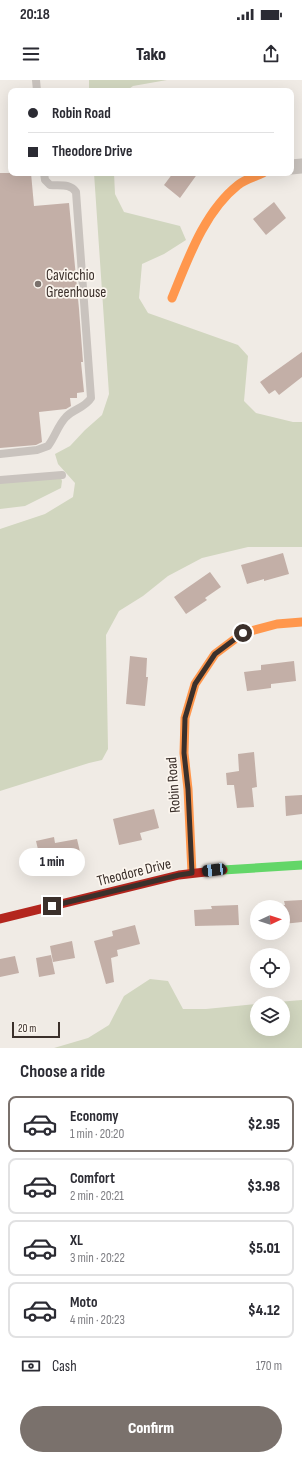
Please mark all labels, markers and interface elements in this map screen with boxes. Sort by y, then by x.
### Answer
text: 20:18 [20,5,50,24]
icon: menu [20,43,42,65]
icon: share [260,43,282,65]
text: Tako [136,44,166,65]
text: Robin Road [52,104,111,123]
text: Theodore Drive [52,142,132,161]
place label: Cavicchio Greenhouse [46,266,106,302]
marker: Cavicchio Greenhouse [33,279,43,289]
route start [234,624,252,642]
street label: Robin Road [162,756,185,813]
callout: 1 min [19,848,85,876]
text: 1 min [40,854,64,870]
street label: Theodore Drive [95,854,173,891]
car [201,863,227,877]
route end [43,897,61,915]
north arrow [250,900,290,940]
map controls [250,900,290,1036]
button: locate [250,948,290,988]
button: layers [250,996,290,1036]
scale bar [12,1020,60,1039]
text: 20 m [18,1022,36,1035]
text: Choose a ride [20,1061,105,1082]
icon: car [22,1106,58,1142]
text: Economy [70,1107,119,1126]
text: $2.95 [248,1115,280,1134]
text: 1 min · 20:20 [70,1126,124,1142]
icon: car [22,1168,58,1204]
text: Comfort [70,1169,115,1188]
text: $3.98 [247,1177,280,1196]
text: 2 min · 20:21 [70,1188,124,1204]
icon: car [22,1230,58,1266]
text: XL [70,1231,83,1250]
text: $5.01 [249,1239,280,1258]
text: 3 min · 20:22 [70,1250,125,1266]
icon: car [22,1292,58,1328]
text: Moto [70,1293,97,1312]
text: $4.12 [248,1301,280,1320]
text: 4 min · 20:23 [70,1312,125,1328]
icon: cash [20,1355,42,1377]
text: Cash [52,1357,77,1376]
text: 170 m [256,1358,282,1374]
button: Confirm [20,1406,282,1452]

